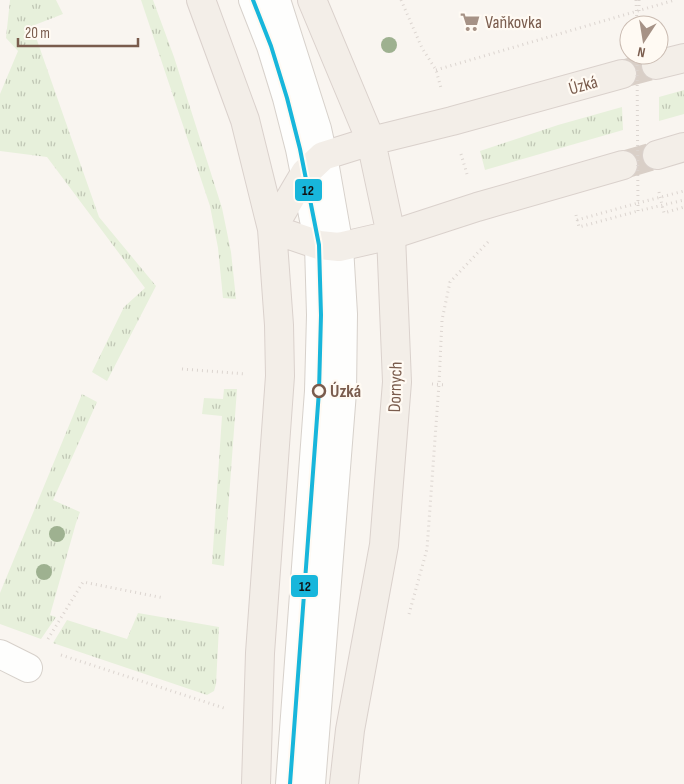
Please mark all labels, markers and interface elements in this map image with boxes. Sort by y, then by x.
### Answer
supermarket icon: Vaňkovka [459,11,481,33]
place label: Vaňkovka [485,12,542,33]
scale bar [18,15,138,47]
north arrow [619,15,669,65]
text: 20 m [25,24,50,43]
text: N [636,43,647,61]
street label: Úzká [566,71,600,100]
line badge: 12 [294,178,323,202]
text: 12 [302,182,314,199]
street label: Dornych [384,361,407,413]
place label: Úzká [330,381,361,402]
marker: Úzká [312,384,326,398]
line badge: 12 [290,574,319,598]
text: 12 [299,578,311,595]

